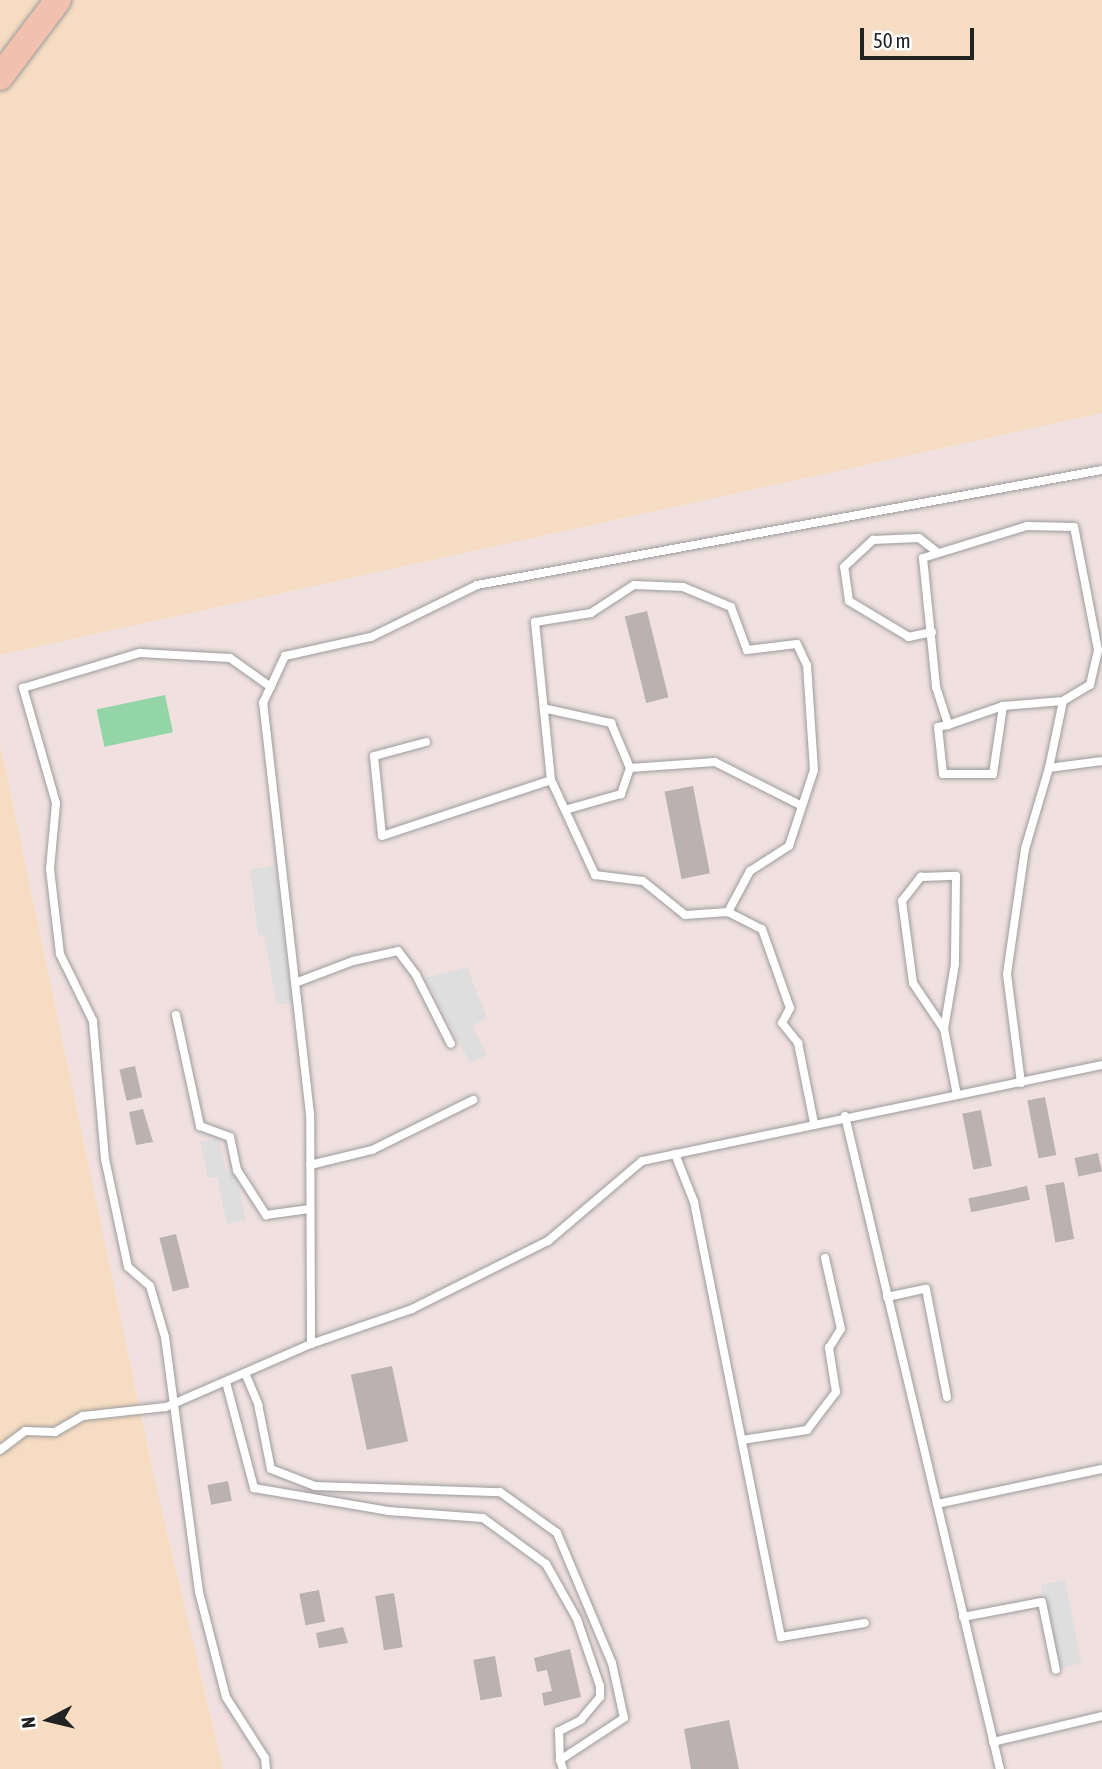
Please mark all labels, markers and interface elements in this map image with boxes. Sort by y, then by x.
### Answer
scale bar [864,14,978,58]
text: 50 m [873,28,911,52]
north arrow [14,1685,84,1755]
text: N [17,1716,40,1729]

